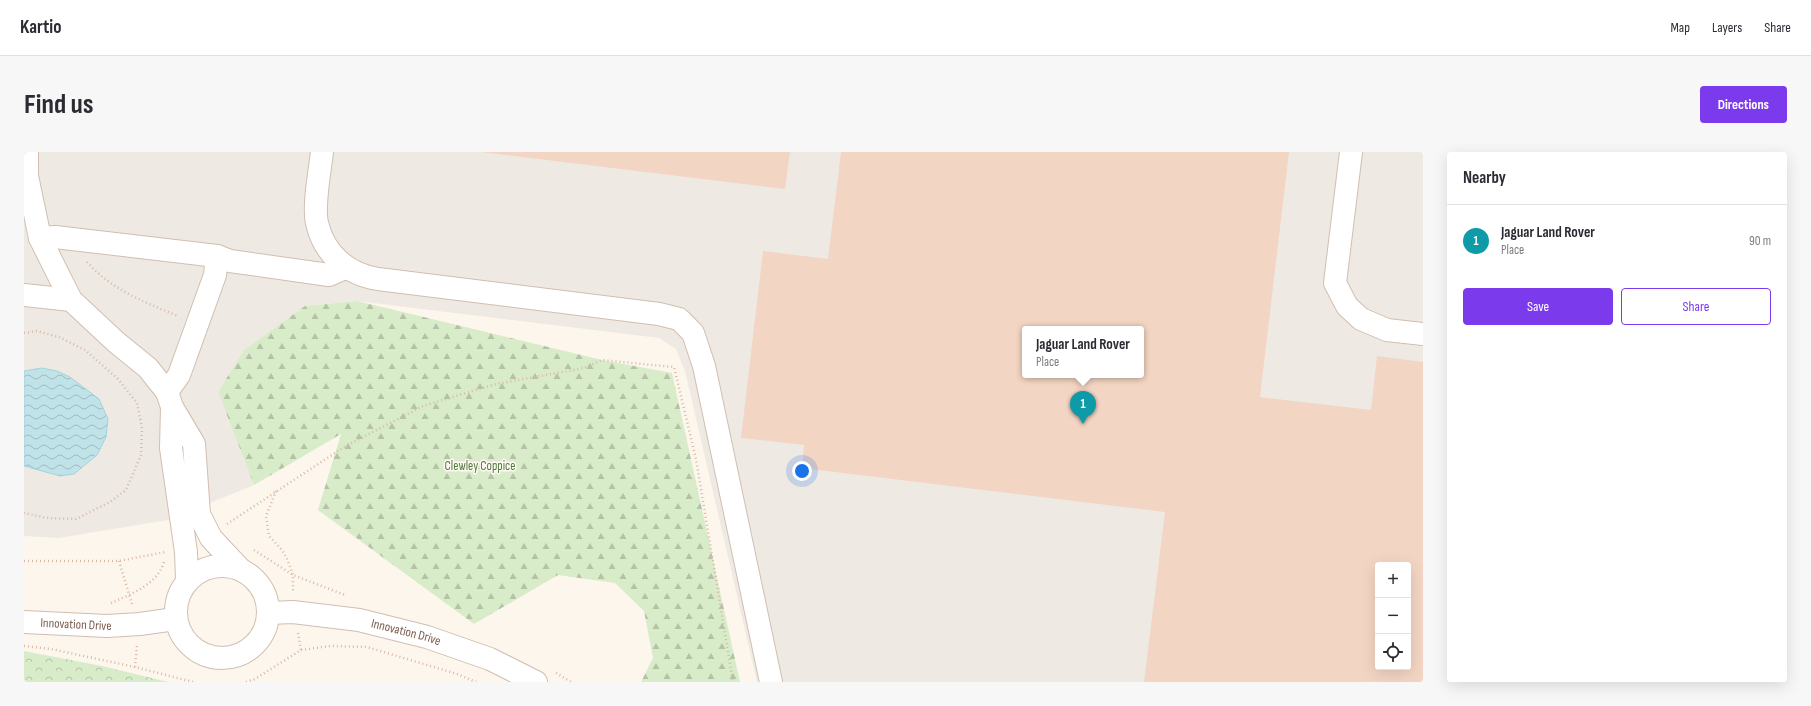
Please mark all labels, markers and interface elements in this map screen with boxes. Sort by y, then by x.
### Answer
text: Kartio [20,16,62,39]
text: Map [1670,19,1690,36]
text: Layers [1712,19,1742,36]
text: Share [1764,19,1791,36]
button: Directions [1700,86,1787,123]
text: Find us [24,88,93,121]
text: Nearby [1463,168,1506,188]
text: Jaguar Land Rover [1501,223,1595,242]
text: 1 [1473,233,1479,249]
text: 90 m [1749,233,1771,249]
text: Place [1501,242,1524,258]
button: Save [1463,288,1613,325]
button: Share [1621,288,1771,325]
popup [1022,326,1144,378]
text: Jaguar Land Rover [1036,335,1130,354]
text: Place [1036,354,1059,370]
pin: 1 [1070,391,1096,424]
park label: Clewley Coppice [445,458,515,474]
your location [792,461,812,481]
map controls [1375,562,1411,670]
button: + [1375,562,1411,598]
button: − [1375,598,1411,634]
street label: Innovation Drive [40,615,112,634]
street label: Innovation Drive [370,615,443,649]
button: locate [1375,634,1411,670]

